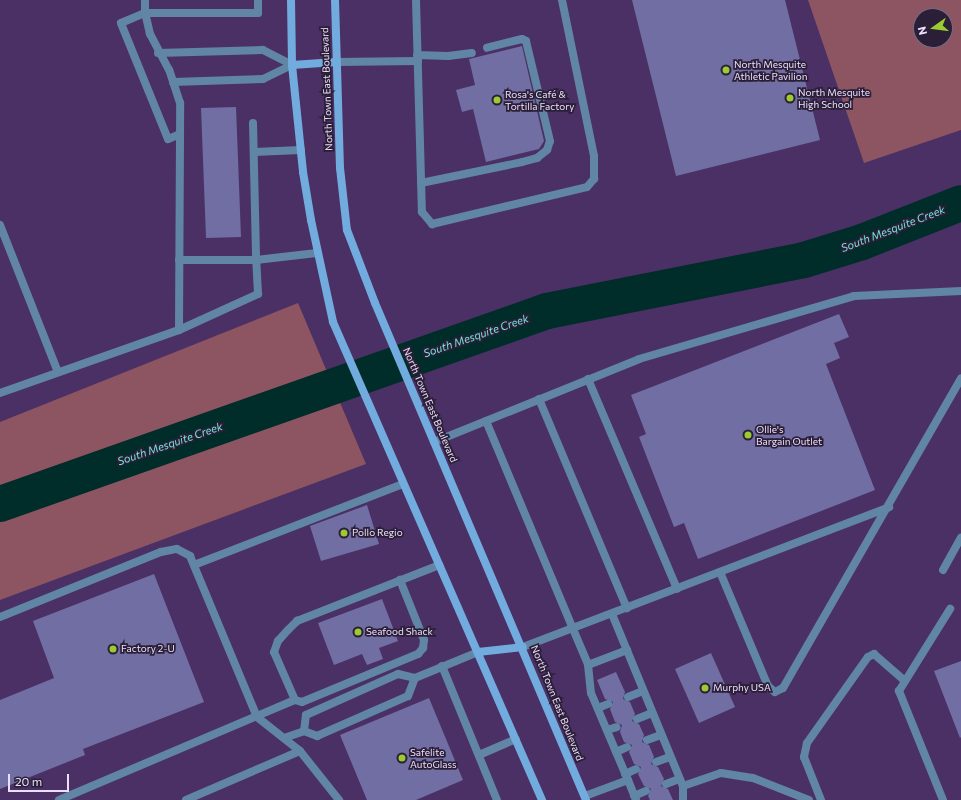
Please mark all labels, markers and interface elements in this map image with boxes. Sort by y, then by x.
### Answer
north arrow [913,8,953,48]
text: N [915,25,929,36]
street label: North Town East Boulevard [319,27,335,151]
place label: North Mesquite Athletic Pavilion [734,58,808,82]
marker: North Mesquite Athletic Pavilion [721,65,731,75]
place label: North Mesquite High School [798,86,870,110]
place label: Rosa's Café & Tortilla Factory [505,88,574,112]
marker: North Mesquite High School [785,93,795,103]
marker: Rosa's Café & Tortilla Factory [492,95,502,105]
water label: South Mesquite Creek [839,203,947,255]
water label: South Mesquite Creek [422,312,530,360]
street label: North Town East Boulevard [400,346,460,464]
water label: South Mesquite Creek [116,420,224,468]
place label: Ollie's Bargain Outlet [756,423,822,446]
marker: Ollie's Bargain Outlet [743,430,753,440]
place label: Pollo Regio [352,527,403,539]
marker: Pollo Regio [339,528,349,538]
place label: Seafood Shack [366,626,433,638]
marker: Seafood Shack [353,627,363,637]
place label: Factory 2-U [121,643,175,655]
street label: North Town East Boulevard [528,643,586,763]
marker: Factory 2-U [108,644,118,654]
place label: Murphy USA [713,682,771,694]
marker: Murphy USA [700,683,710,693]
place label: Safelite AutoGlass [410,746,457,770]
marker: Safelite AutoGlass [397,753,407,763]
scale bar [10,766,71,792]
text: 20 m [15,774,42,788]

